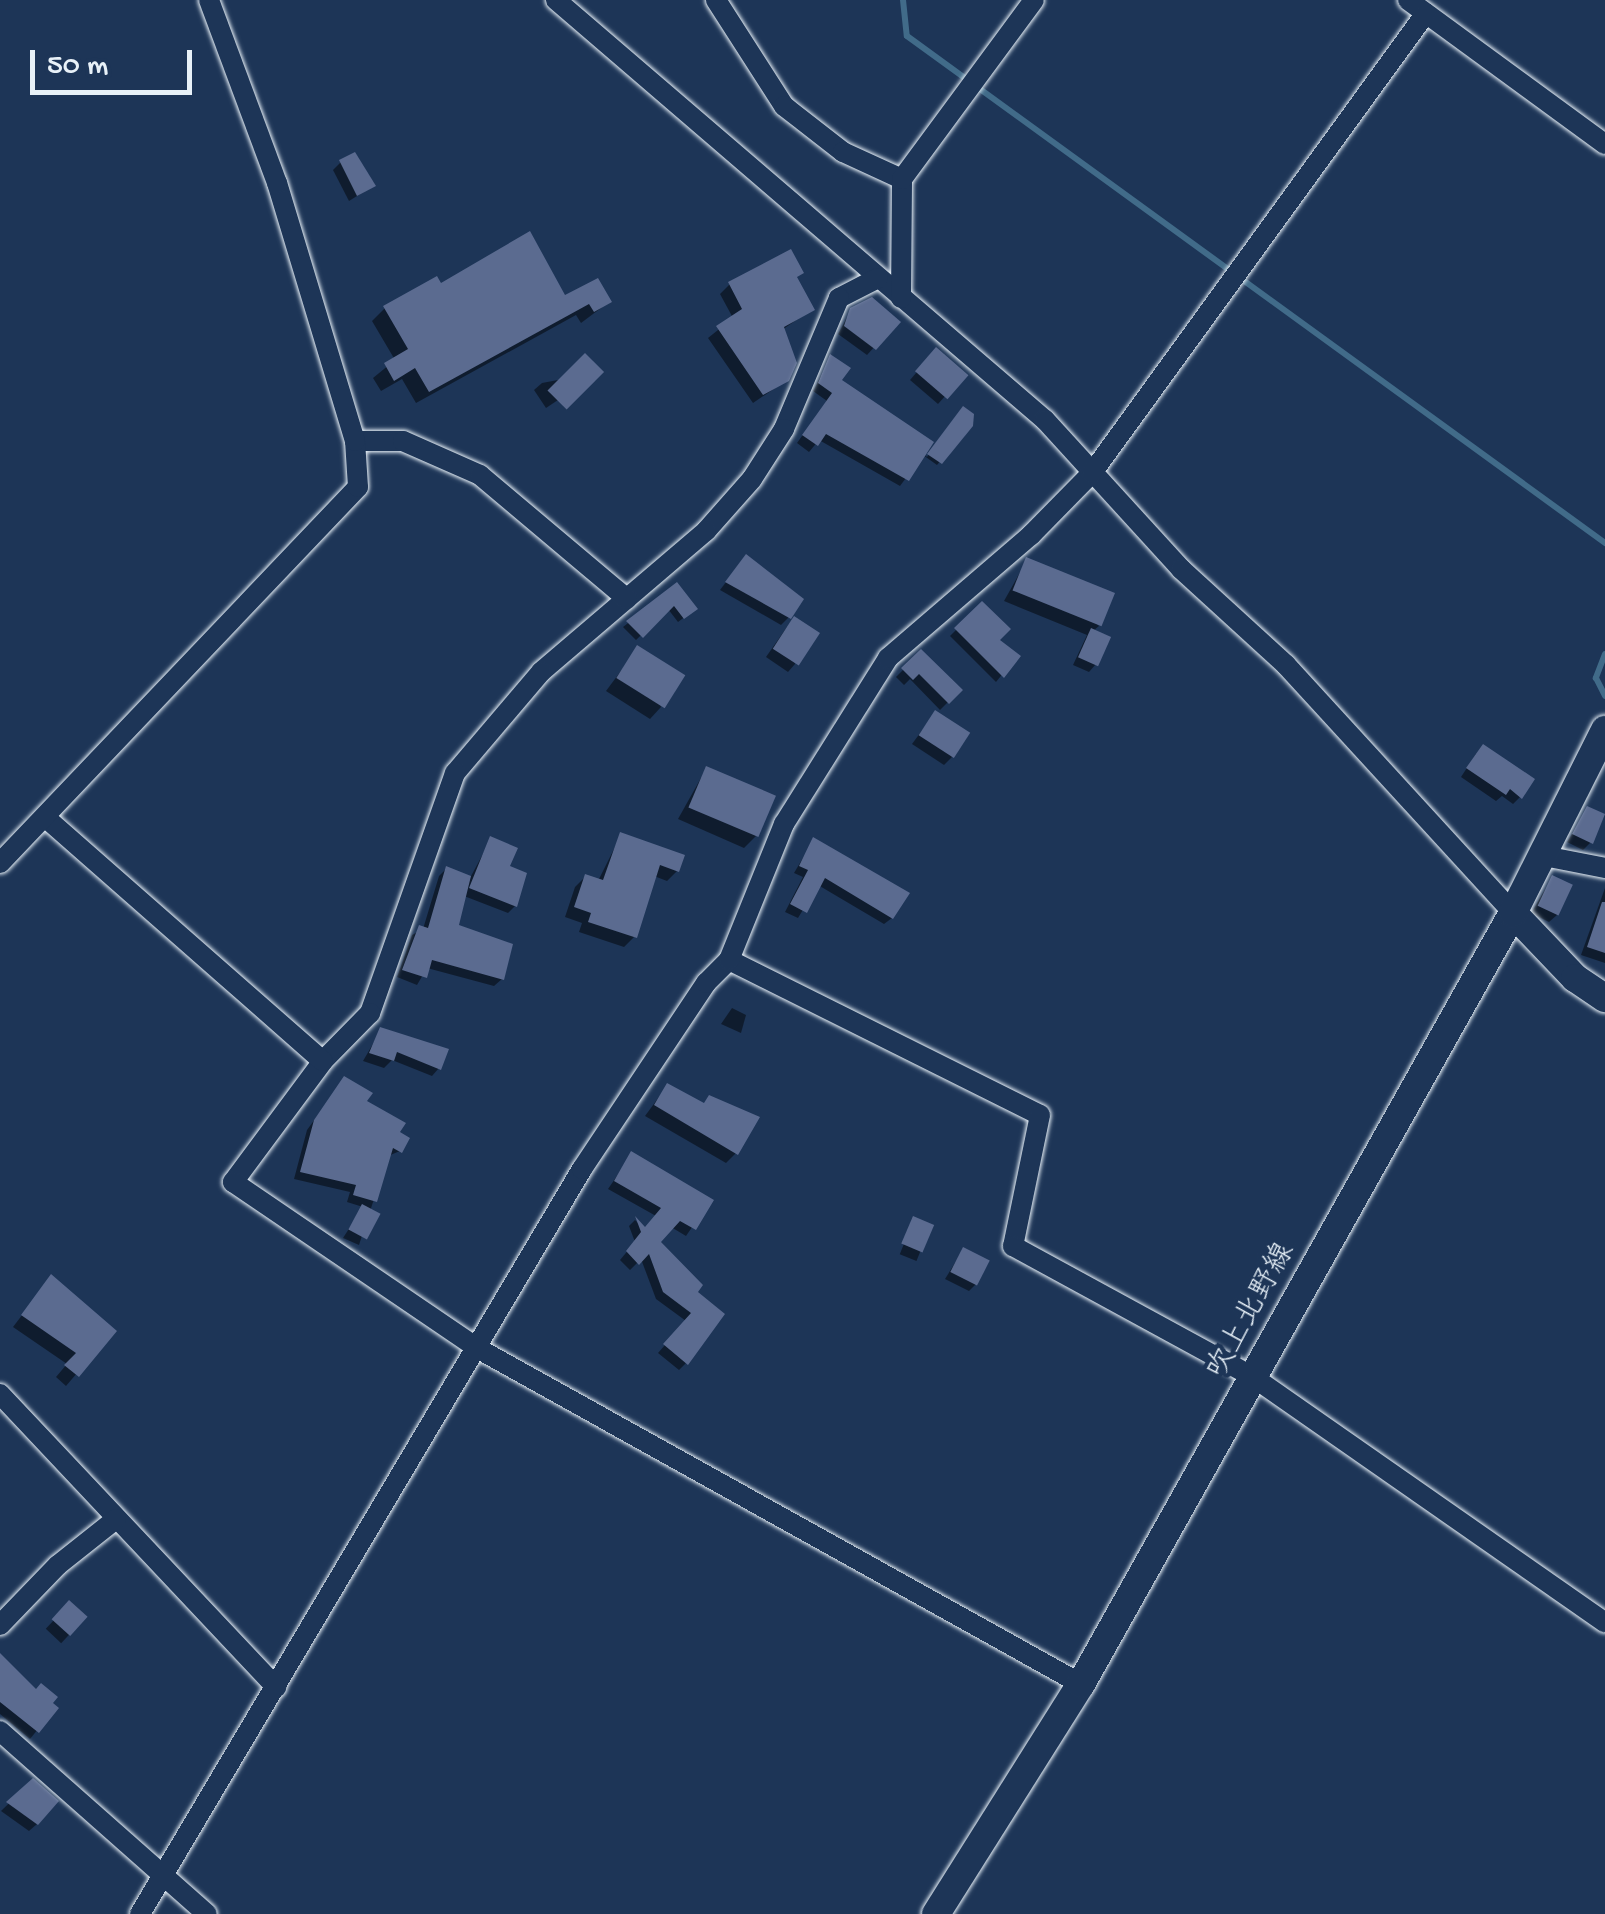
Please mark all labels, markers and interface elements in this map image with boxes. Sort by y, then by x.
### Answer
scale bar [35,30,198,92]
text: 50 m [47,50,108,85]
street label: 吹上北野線 [1201,1238,1305,1386]

